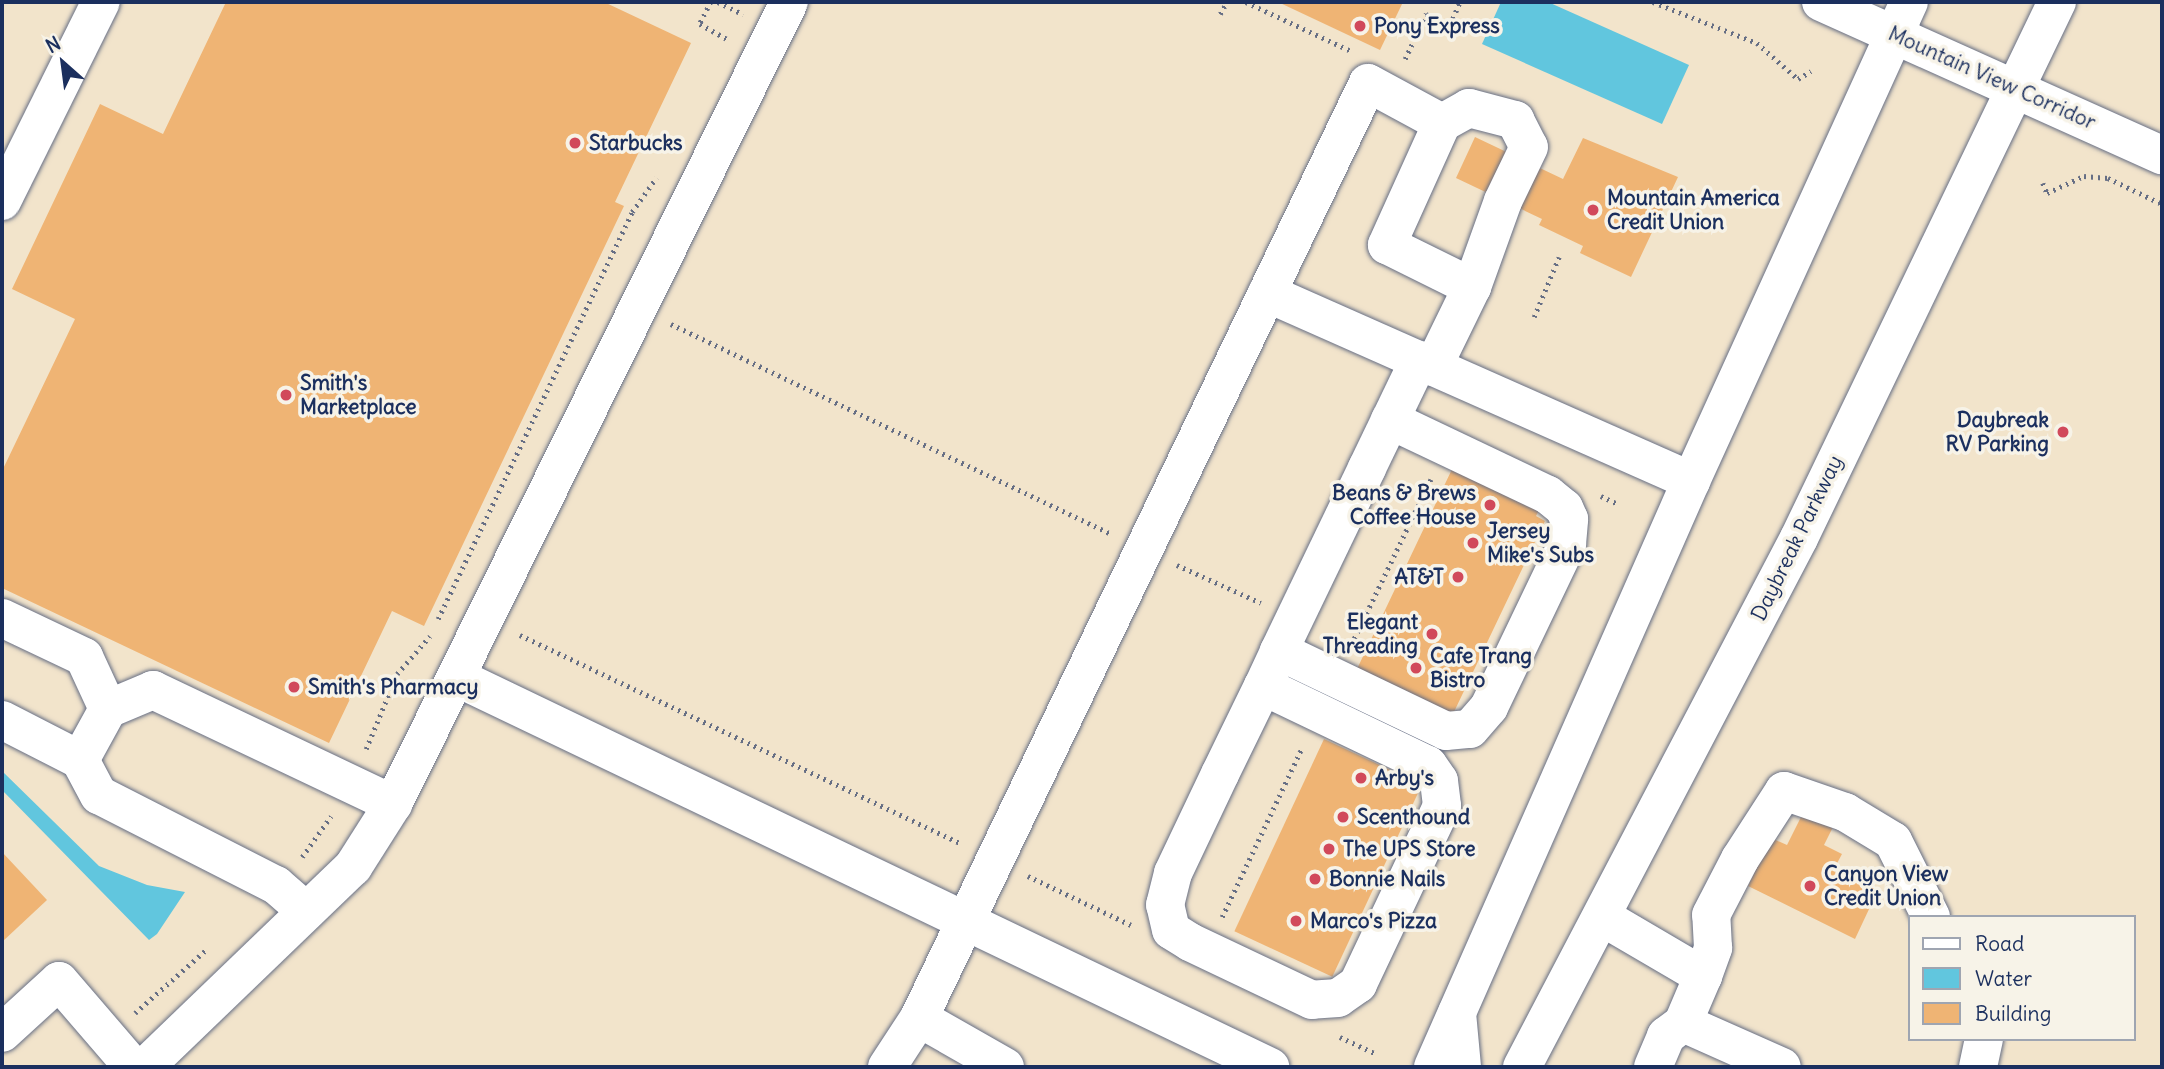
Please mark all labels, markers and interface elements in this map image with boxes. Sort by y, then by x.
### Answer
place label: Pony Express [1374,13,1500,39]
marker: Pony Express [1352,18,1368,34]
street label: Mountain View Corridor [1884,21,2100,135]
north arrow [28,28,98,98]
text: N [42,31,65,58]
place label: Starbucks [589,130,683,156]
marker: Starbucks [567,135,583,151]
place label: Mountain America Credit Union [1607,185,1780,235]
marker: Mountain America Credit Union [1585,202,1601,218]
place label: Smith's Marketplace [300,370,417,420]
marker: Smith's Marketplace [278,387,294,403]
place label: Daybreak RV Parking [1946,407,2049,457]
marker: Daybreak RV Parking [2055,424,2071,440]
street label: Daybreak Parkway [1746,451,1848,625]
place label: Beans & Brews Coffee House [1332,480,1476,530]
marker: Beans & Brews Coffee House [1482,497,1498,513]
place label: Jersey Mike's Subs [1487,518,1594,568]
marker: Jersey Mike's Subs [1465,535,1481,551]
place label: AT&T [1394,564,1444,590]
marker: AT&T [1450,569,1466,585]
place label: Elegant Threading [1323,609,1418,659]
marker: Elegant Threading [1424,626,1440,642]
place label: Cafe Trang Bistro [1430,643,1532,693]
marker: Cafe Trang Bistro [1408,660,1424,676]
place label: Smith's Pharmacy [308,674,478,700]
marker: Smith's Pharmacy [286,679,302,695]
place label: Arby's [1375,765,1434,791]
marker: Arby's [1353,770,1369,786]
place label: Scenthound [1357,804,1470,830]
marker: Scenthound [1335,809,1351,825]
place label: The UPS Store [1343,836,1476,862]
marker: The UPS Store [1321,841,1337,857]
place label: Canyon View Credit Union [1824,861,1948,911]
place label: Bonnie Nails [1329,866,1445,892]
marker: Bonnie Nails [1307,871,1323,887]
marker: Canyon View Credit Union [1802,878,1818,894]
place label: Marco's Pizza [1310,908,1437,934]
marker: Marco's Pizza [1288,913,1304,929]
legend [1909,915,2136,1041]
text: Road [1975,930,2024,957]
text: Water [1975,965,2032,992]
text: Building [1975,1000,2051,1027]

